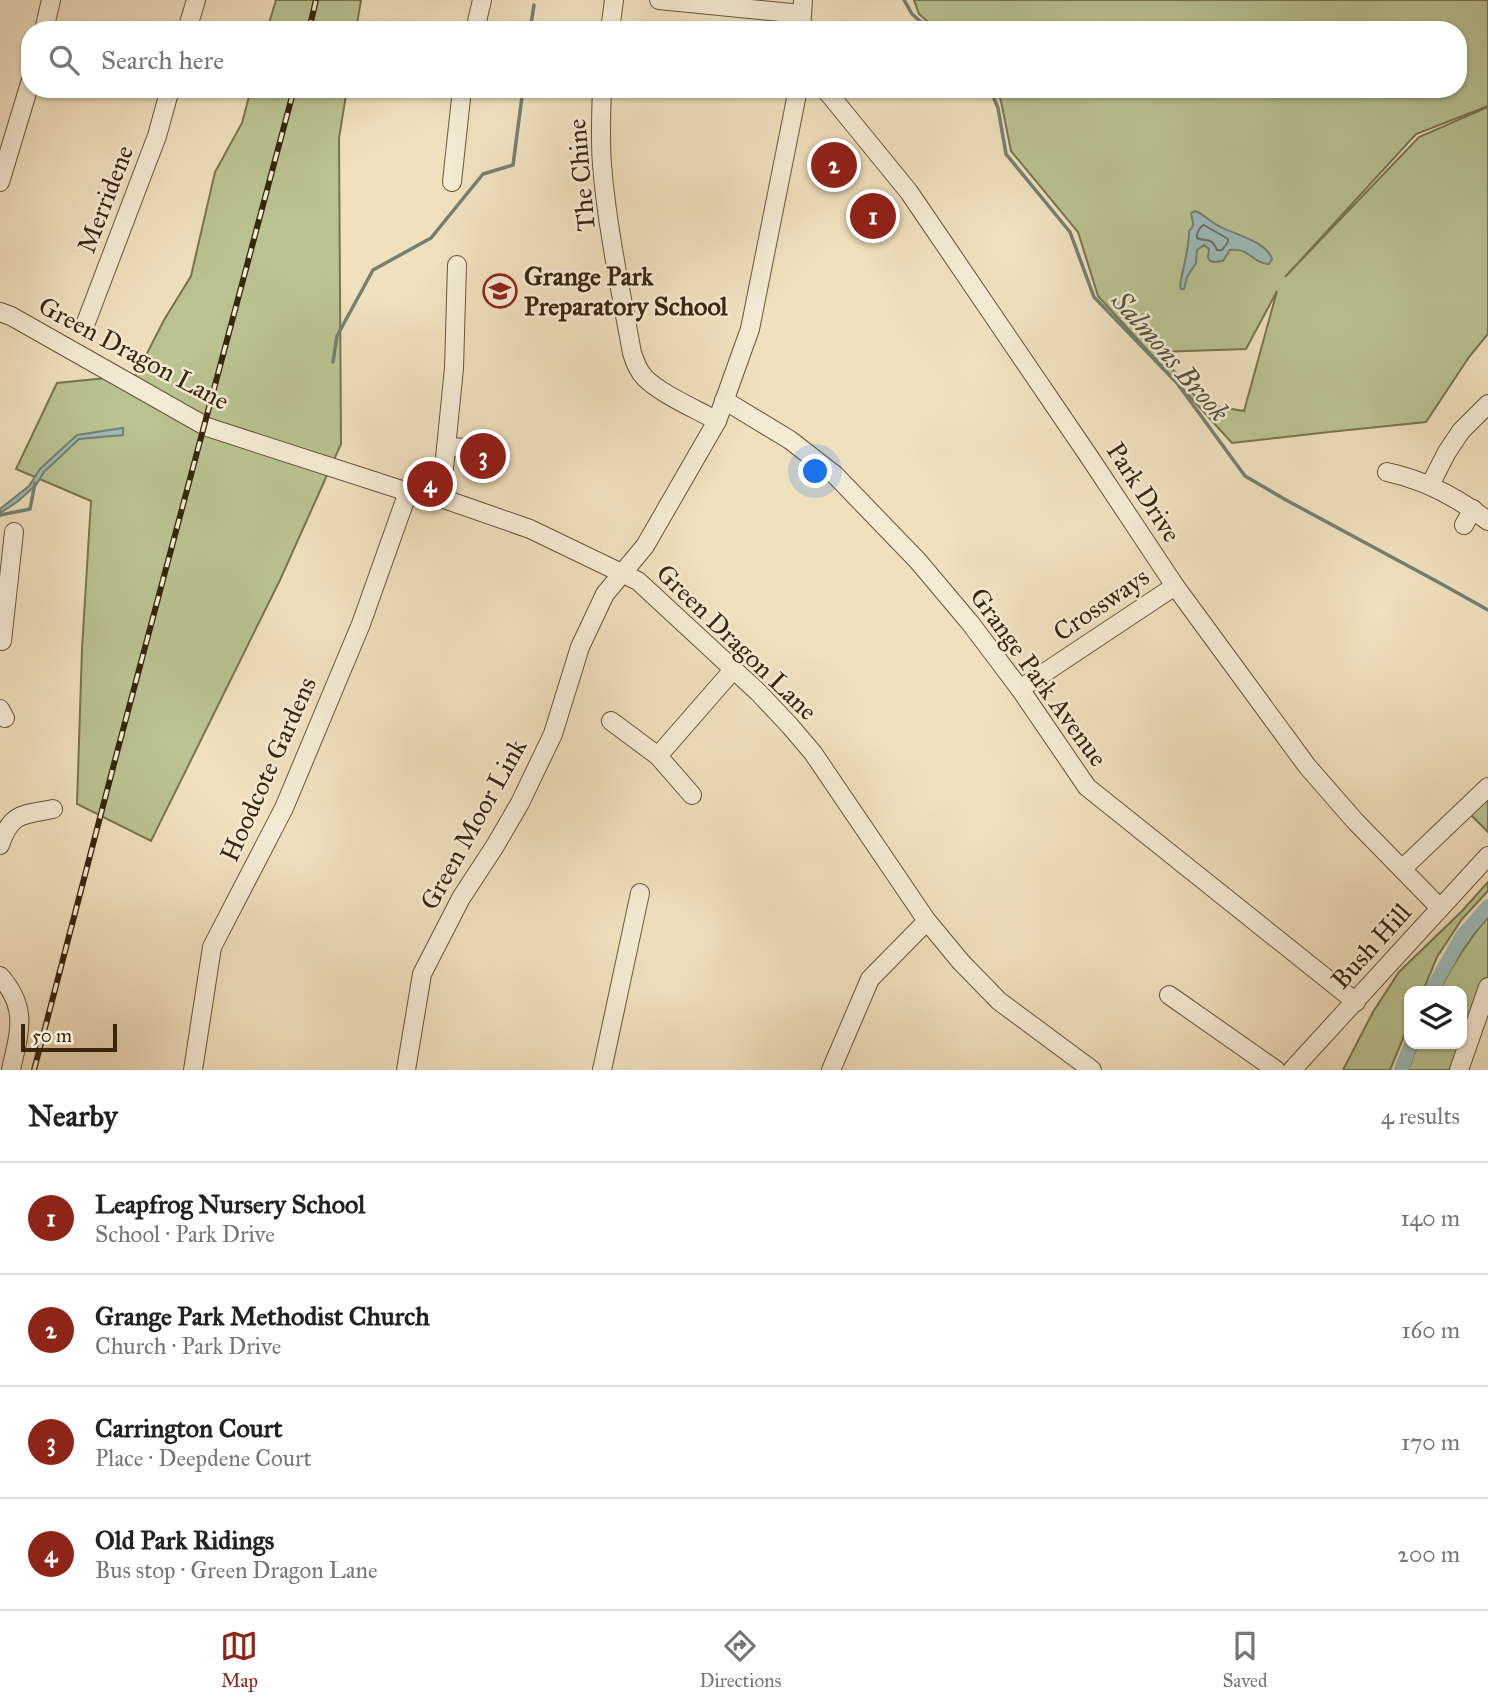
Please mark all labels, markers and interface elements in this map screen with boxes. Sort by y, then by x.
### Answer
search box [21,21,1467,98]
icon: search [45,41,83,79]
text: Search here [101,44,224,76]
street label: The Chine [560,117,602,233]
pin: 2 [811,139,857,191]
street label: Merridene [70,141,140,257]
pin: 1 [850,190,896,242]
place label: Grange Park Preparatory School [524,260,729,322]
school or university icon: Grange Park Preparatory School [481,272,519,310]
water label: Salmons Brook [1104,283,1237,429]
street label: Green Dragon Lane [33,289,235,417]
pin: 3 [460,430,506,482]
street label: Park Drive [1100,436,1188,548]
your location [798,454,832,488]
pin: 4 [407,458,453,510]
street label: Green Dragon Lane [650,557,824,727]
street label: Crossways [1047,560,1155,648]
street label: Grange Park Avenue [963,581,1115,773]
street label: Hoodcote Gardens [213,672,323,866]
street label: Green Moor Link [413,732,534,915]
street label: Bush Hill [1324,897,1418,995]
map controls [1404,986,1467,1049]
button: layers [1404,986,1467,1049]
scale bar [21,1021,117,1053]
text: 50 m [32,1024,72,1047]
text: Nearby [28,1098,118,1134]
text: 4 results [1381,1102,1460,1130]
text: Leapfrog Nursery School [95,1188,365,1220]
text: 1 [46,1204,56,1232]
text: 140 m [1400,1204,1460,1232]
text: School · Park Drive [95,1220,275,1248]
text: Grange Park Methodist Church [95,1300,430,1332]
text: 2 [45,1316,57,1344]
text: 160 m [1402,1316,1460,1344]
text: Church · Park Drive [95,1332,281,1360]
text: Carrington Court [95,1412,283,1444]
text: 3 [46,1428,56,1456]
text: 170 m [1401,1428,1460,1456]
text: Place · Deepdene Court [95,1444,312,1472]
text: Old Park Ridings [95,1524,274,1556]
text: 4 [45,1540,57,1568]
text: 200 m [1398,1540,1460,1568]
text: Bus stop · Green Dragon Lane [95,1556,377,1584]
tab: Map [220,1627,258,1692]
tab: Directions [699,1627,781,1692]
tab: Saved [1222,1627,1268,1692]

